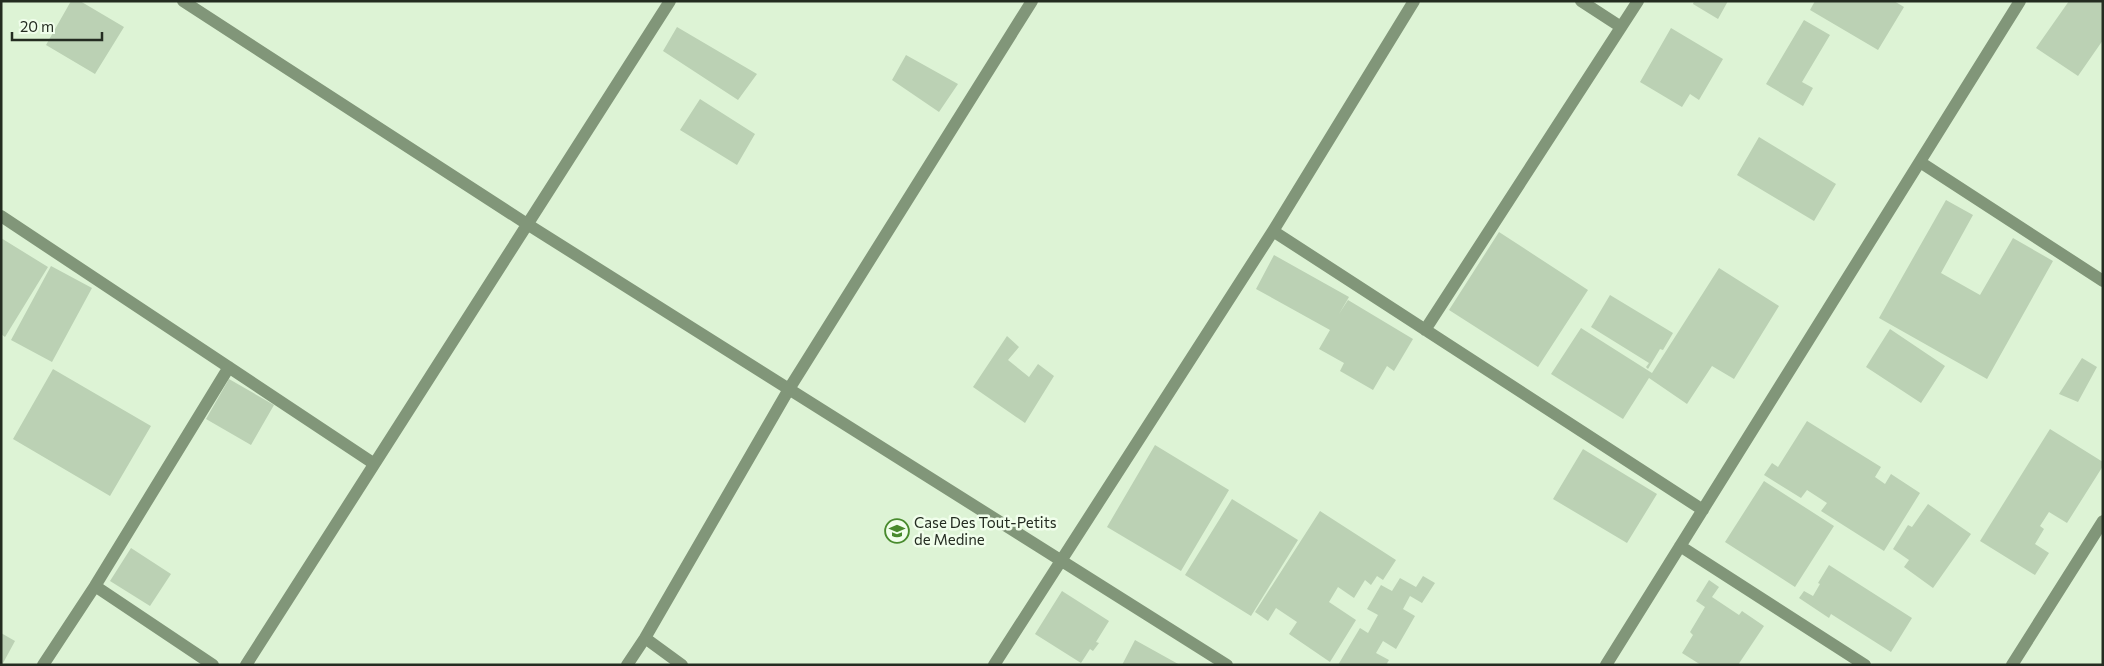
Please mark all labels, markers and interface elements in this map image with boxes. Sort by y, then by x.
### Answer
scale bar [12,10,102,42]
text: 20 m [20,17,54,35]
place label: Case Des Tout-Petits de Medine [914,513,1057,548]
school or university icon: Case Des Tout-Petits de Medine [884,518,910,544]

